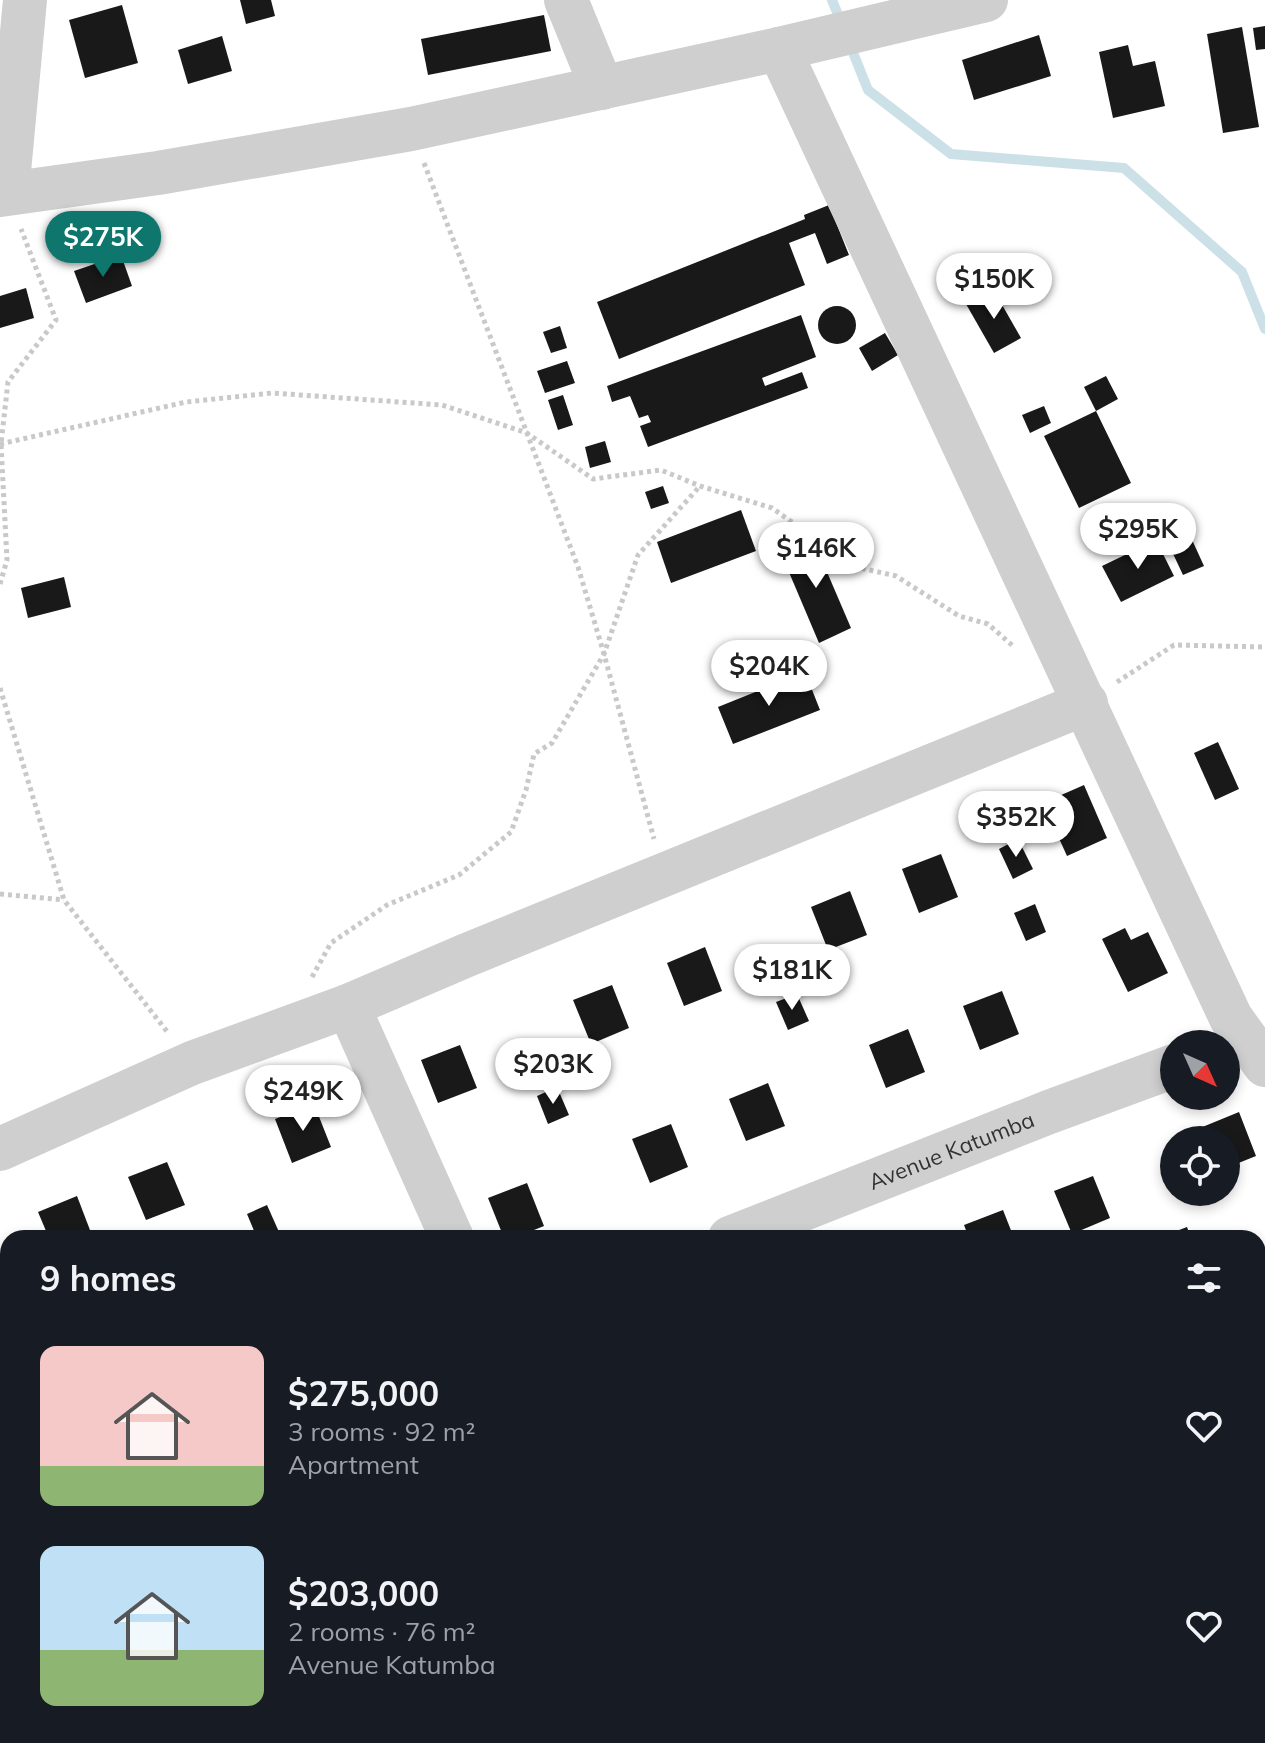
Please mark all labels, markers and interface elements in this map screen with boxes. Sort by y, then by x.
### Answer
pin: $275K [47,211,159,279]
text: $275K [63,220,143,253]
pin: $150K [938,253,1050,321]
text: $150K [954,262,1034,295]
pin: $295K [1082,503,1194,571]
text: $295K [1098,512,1178,545]
pin: $146K [760,522,872,590]
text: $146K [776,531,856,564]
pin: $204K [713,640,825,708]
text: $204K [729,649,809,682]
pin: $352K [960,791,1072,859]
text: $352K [976,800,1056,833]
pin: $181K [736,944,848,1012]
text: $181K [752,953,832,986]
north arrow [1160,1030,1240,1110]
map controls [1160,1030,1240,1206]
pin: $203K [497,1038,609,1106]
text: $203K [513,1047,593,1080]
pin: $249K [247,1065,359,1133]
text: $249K [263,1074,343,1107]
street label: Avenue Katumba [864,1105,1038,1196]
button: locate [1160,1126,1240,1206]
icon: filters [1182,1256,1226,1300]
text: 9 homes [40,1257,177,1300]
text: $275,000 [288,1372,439,1415]
icon: home [104,1378,200,1474]
icon: heart [1182,1404,1226,1448]
text: 3 rooms · 92 m² [288,1415,475,1448]
text: Apartment [288,1448,419,1481]
text: $203,000 [288,1572,439,1615]
icon: home [104,1578,200,1674]
icon: heart [1182,1604,1226,1648]
text: 2 rooms · 76 m² [288,1615,475,1648]
text: Avenue Katumba [288,1648,496,1681]

